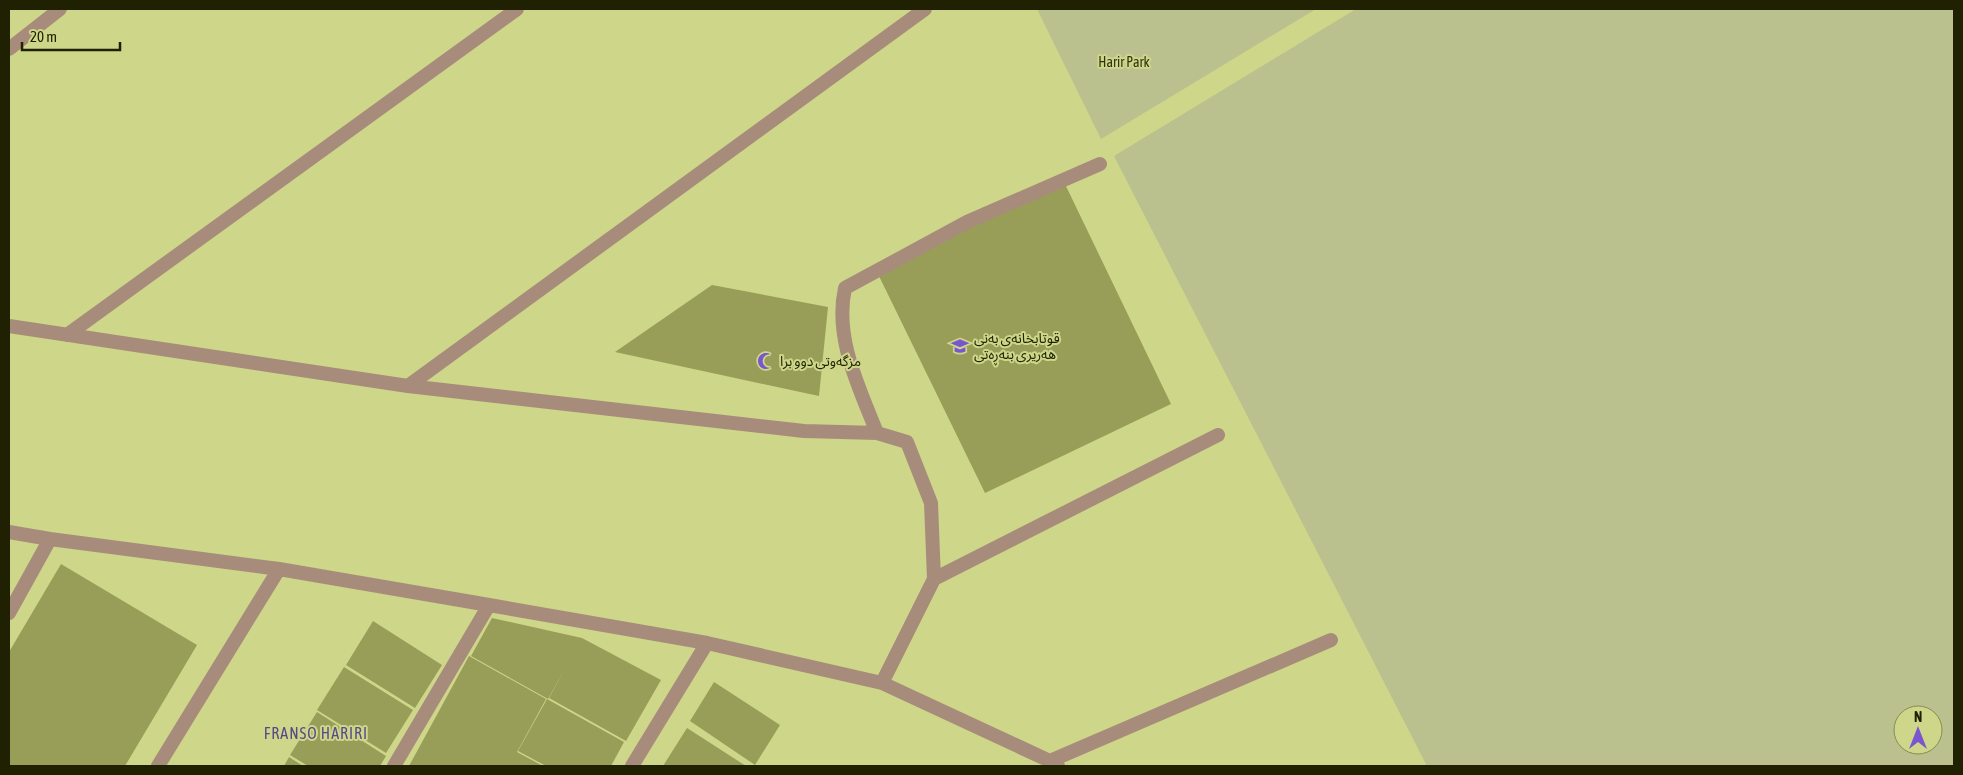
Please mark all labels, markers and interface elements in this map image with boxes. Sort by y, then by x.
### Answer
scale bar [22,20,120,52]
text: 20 m [30,28,57,45]
park label: Harir Park [1098,54,1150,70]
place label: قوتابخانەی بەنی هەریری بنەڕەتی [974,330,1060,366]
school or university icon: قوتابخانەی بەنی هەریری بنەڕەتی [950,336,970,356]
mosque icon: مزگەوتی دوو برا [756,351,776,371]
place label: مزگەوتی دوو برا [780,353,861,370]
north arrow [1893,705,1943,755]
text: N [1914,709,1922,725]
district label: FRANSO HARIRI [264,724,368,742]

